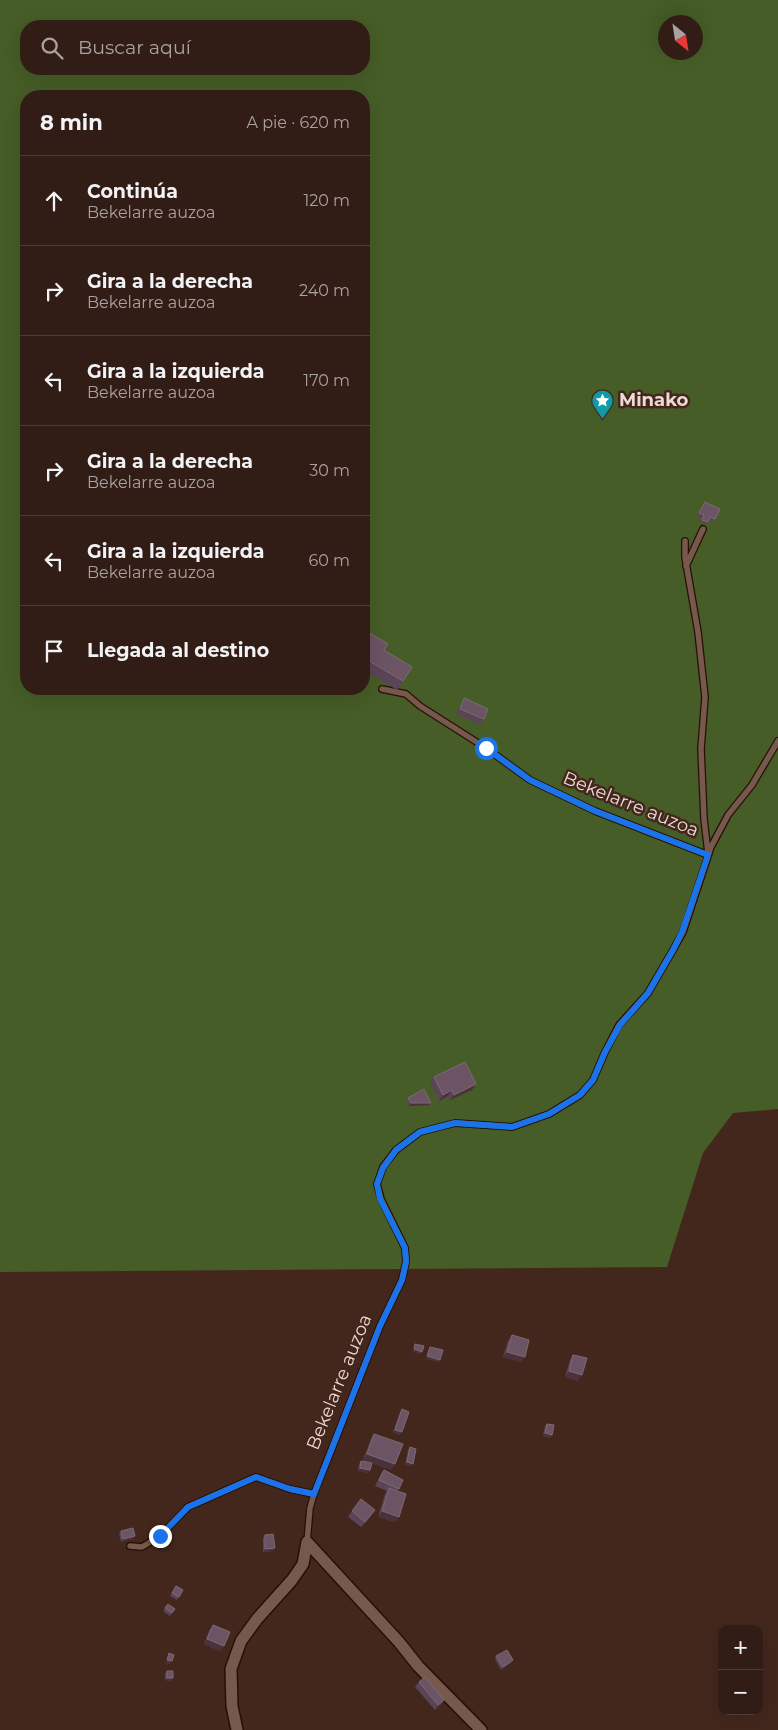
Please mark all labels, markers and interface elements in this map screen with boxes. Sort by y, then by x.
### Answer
north arrow [658,15,703,60]
search box [20,20,370,75]
icon: search [38,34,66,62]
text: Buscar aquí [78,36,191,59]
text: 8 min [40,110,103,135]
text: A pie · 620 m [247,113,350,132]
text: Continúa [87,180,178,203]
icon: ahead [40,187,68,215]
text: 120 m [303,191,350,210]
text: Bekelarre auzoa [87,203,215,222]
text: Gira a la derecha [87,270,253,293]
icon: right [40,277,68,305]
text: 240 m [299,281,350,300]
text: Bekelarre auzoa [87,293,215,312]
text: Gira a la izquierda [87,360,265,383]
icon: left [40,367,68,395]
text: 170 m [303,371,350,390]
text: Bekelarre auzoa [87,383,215,402]
place icon: Minako [591,388,615,419]
place label: Minako [619,389,689,411]
text: Gira a la derecha [87,450,253,473]
icon: right [40,457,68,485]
text: 30 m [309,461,350,480]
text: Bekelarre auzoa [87,473,215,492]
text: Gira a la izquierda [87,540,265,563]
icon: left [40,547,68,575]
text: 60 m [308,551,350,570]
text: Bekelarre auzoa [87,563,215,582]
icon: arrive [40,637,68,665]
text: Llegada al destino [87,639,269,662]
route start [475,737,498,760]
street label: Bekelarre auzoa [560,767,702,841]
street label: Bekelarre auzoa [302,1311,376,1453]
route end [149,1525,172,1548]
map controls [718,1625,763,1715]
button: + [718,1625,763,1670]
button: − [718,1670,763,1715]

